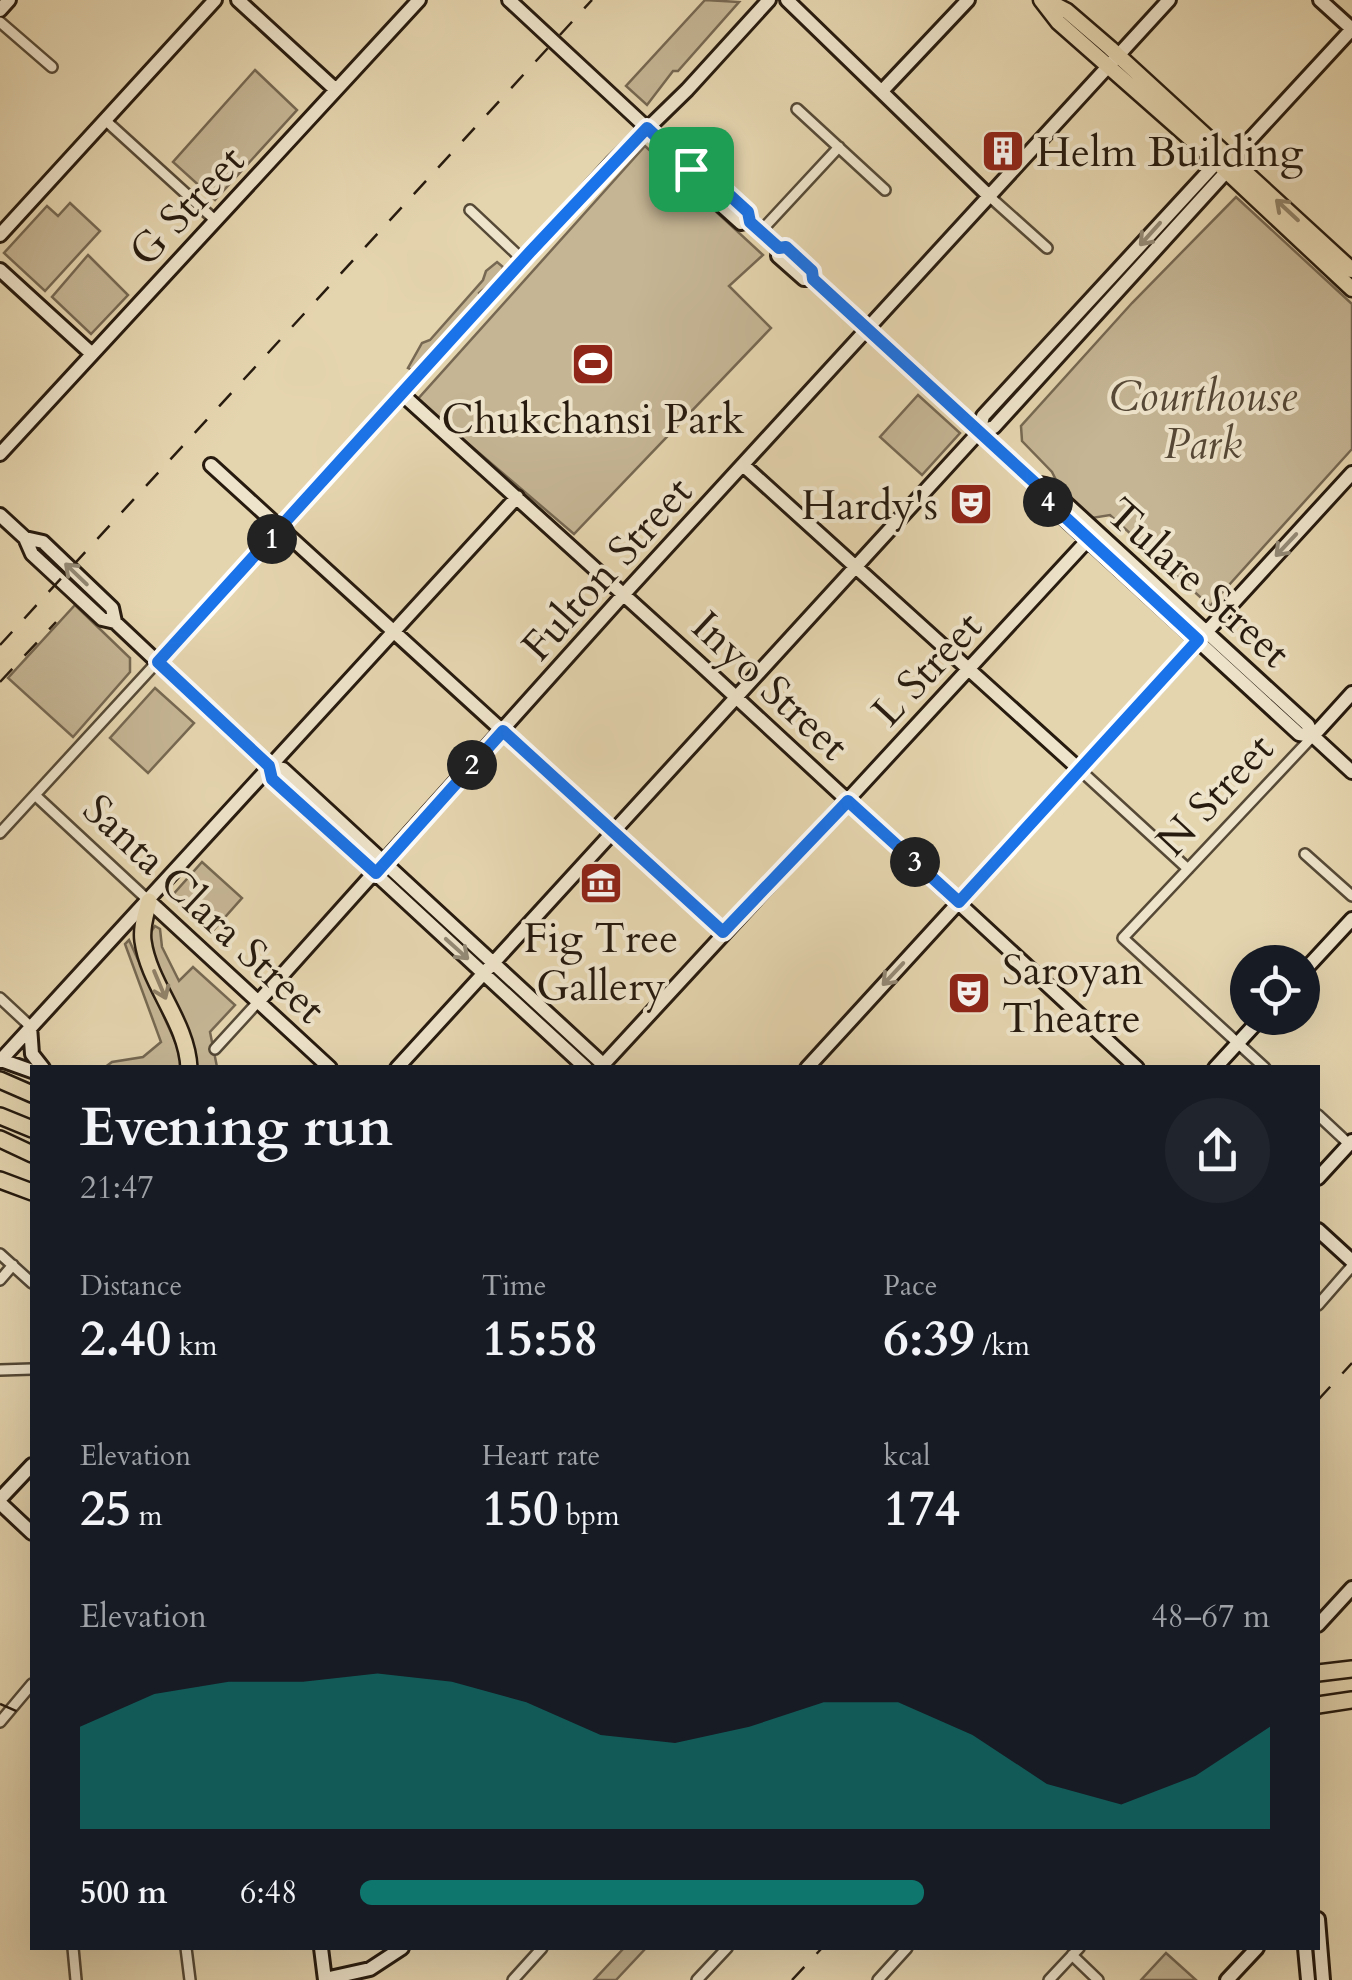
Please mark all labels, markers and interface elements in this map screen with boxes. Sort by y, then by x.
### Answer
place label: Helm Building [1036,124,1304,181]
pin [649,127,734,212]
building icon: Helm Building [980,128,1026,174]
street label: G Street [117,133,258,279]
icon: arrive [664,142,719,197]
one-way arrow [1275,198,1299,222]
one-way arrow [1139,221,1162,246]
sports icon: Chukchansi Park [570,341,616,387]
park label: Courthouse Park [1109,368,1298,473]
place label: Chukchansi Park [442,391,745,448]
street label: Fulton Street [509,465,705,673]
place label: Hardy's [801,477,938,534]
pin: 4 [1023,477,1073,527]
theatre icon: Hardy's [948,481,994,527]
text: 4 [1041,483,1055,521]
street label: Tulare Street [1094,485,1302,681]
pin: 1 [247,514,297,564]
text: 1 [265,520,279,558]
one-way arrow [1275,532,1298,557]
one-way arrow [64,562,89,586]
street label: Inyo Street [679,599,861,774]
street label: L Street [859,599,995,739]
street label: N Street [1144,721,1286,869]
pin: 2 [447,740,497,790]
text: 2 [465,746,479,784]
street label: Santa Clara Street [70,782,338,1037]
pin: 3 [890,837,940,887]
text: 3 [908,843,922,881]
museum icon: Fig Tree Gallery [578,860,624,906]
place label: Fig Tree Gallery [524,910,678,1015]
one-way arrow [444,937,469,960]
place label: Saroyan Theatre [1002,942,1144,1047]
map controls [1230,945,1320,1035]
button: locate [1230,945,1320,1035]
one-way arrow [882,961,905,986]
one-way arrow [152,969,170,1000]
theatre icon: Saroyan Theatre [946,970,992,1016]
text: Evening run [80,1091,393,1165]
button: share [1165,1098,1270,1203]
text: 21:47 [80,1166,154,1210]
text: Distance [80,1267,182,1305]
text: Time [482,1267,546,1305]
text: Pace [883,1267,937,1305]
text: 2.40 [80,1305,171,1373]
text: 15:58 [482,1305,599,1373]
text: 6:39 [883,1305,975,1373]
text: km [171,1327,218,1365]
text: /km [975,1327,1030,1365]
text: Elevation [80,1437,191,1475]
text: Heart rate [482,1437,600,1475]
text: kcal [883,1437,930,1475]
text: 25 [80,1475,131,1543]
text: 150 [482,1475,559,1543]
text: 174 [883,1475,960,1543]
text: m [131,1497,162,1535]
text: bpm [559,1497,620,1535]
text: Elevation [80,1595,207,1639]
text: 48–67 m [1151,1595,1270,1639]
text: 500 m [80,1871,167,1915]
text: 6:48 [240,1871,297,1915]

